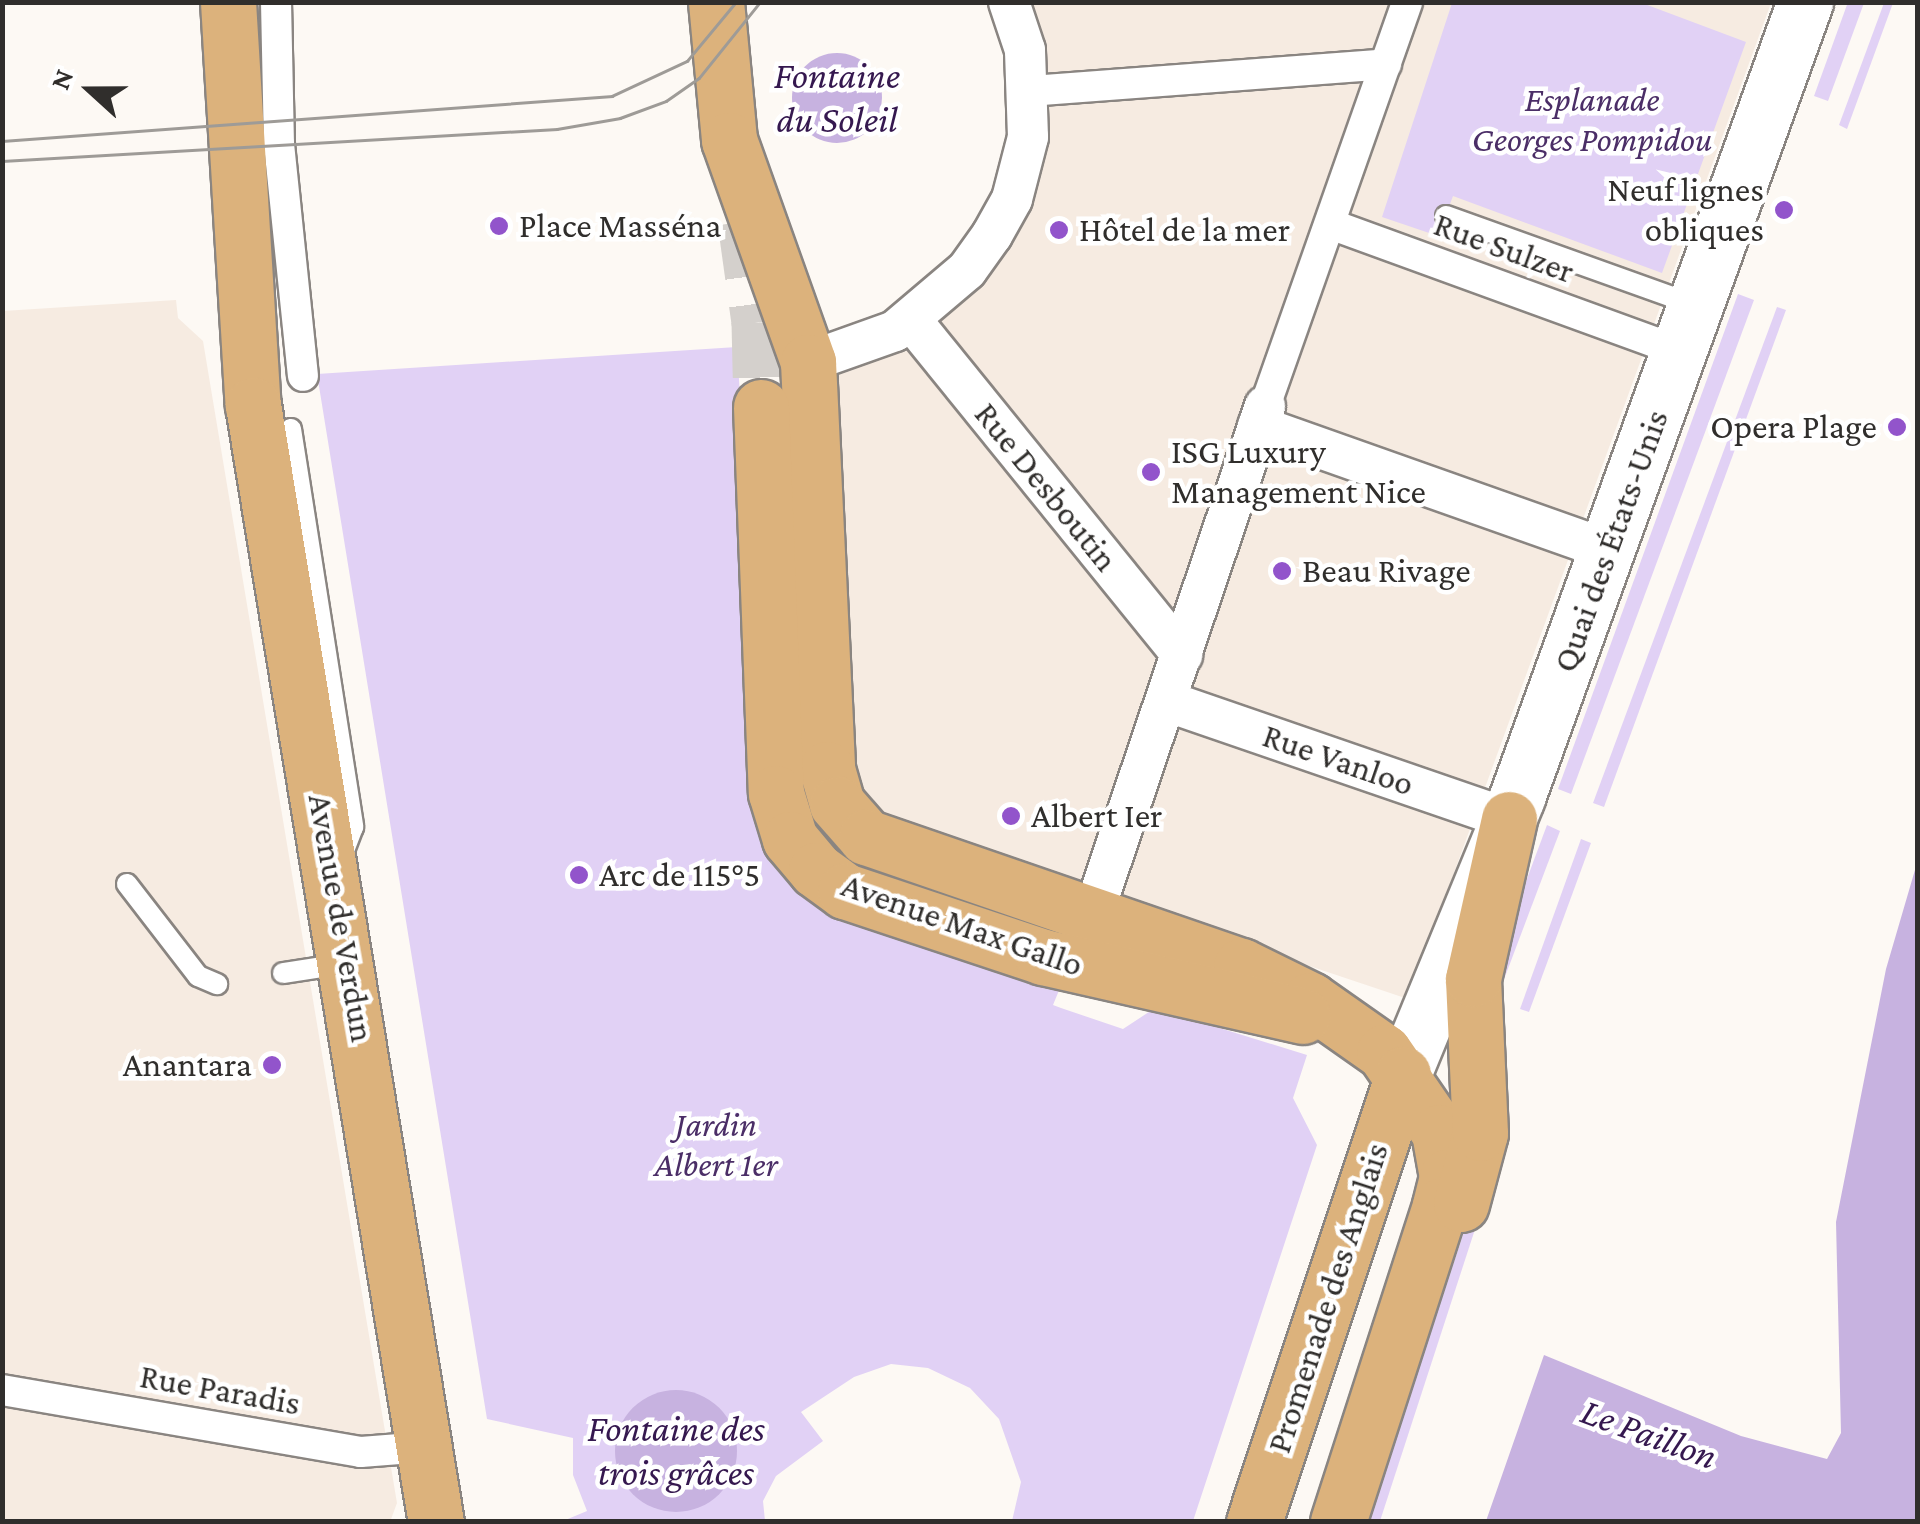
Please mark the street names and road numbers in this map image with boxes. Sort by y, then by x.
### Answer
street label: Rue Sulzer [1428,203,1580,293]
street label: Rue Desboutin [965,394,1127,580]
street label: Quai des États-Unis [1544,404,1678,678]
street label: Rue Vanloo [1257,715,1419,805]
street label: Avenue de Verdun [298,791,384,1045]
street label: Avenue Max Gallo [836,864,1088,986]
street label: Promenade des Anglais [1258,1138,1398,1458]
street label: Rue Paradis [137,1355,303,1425]

